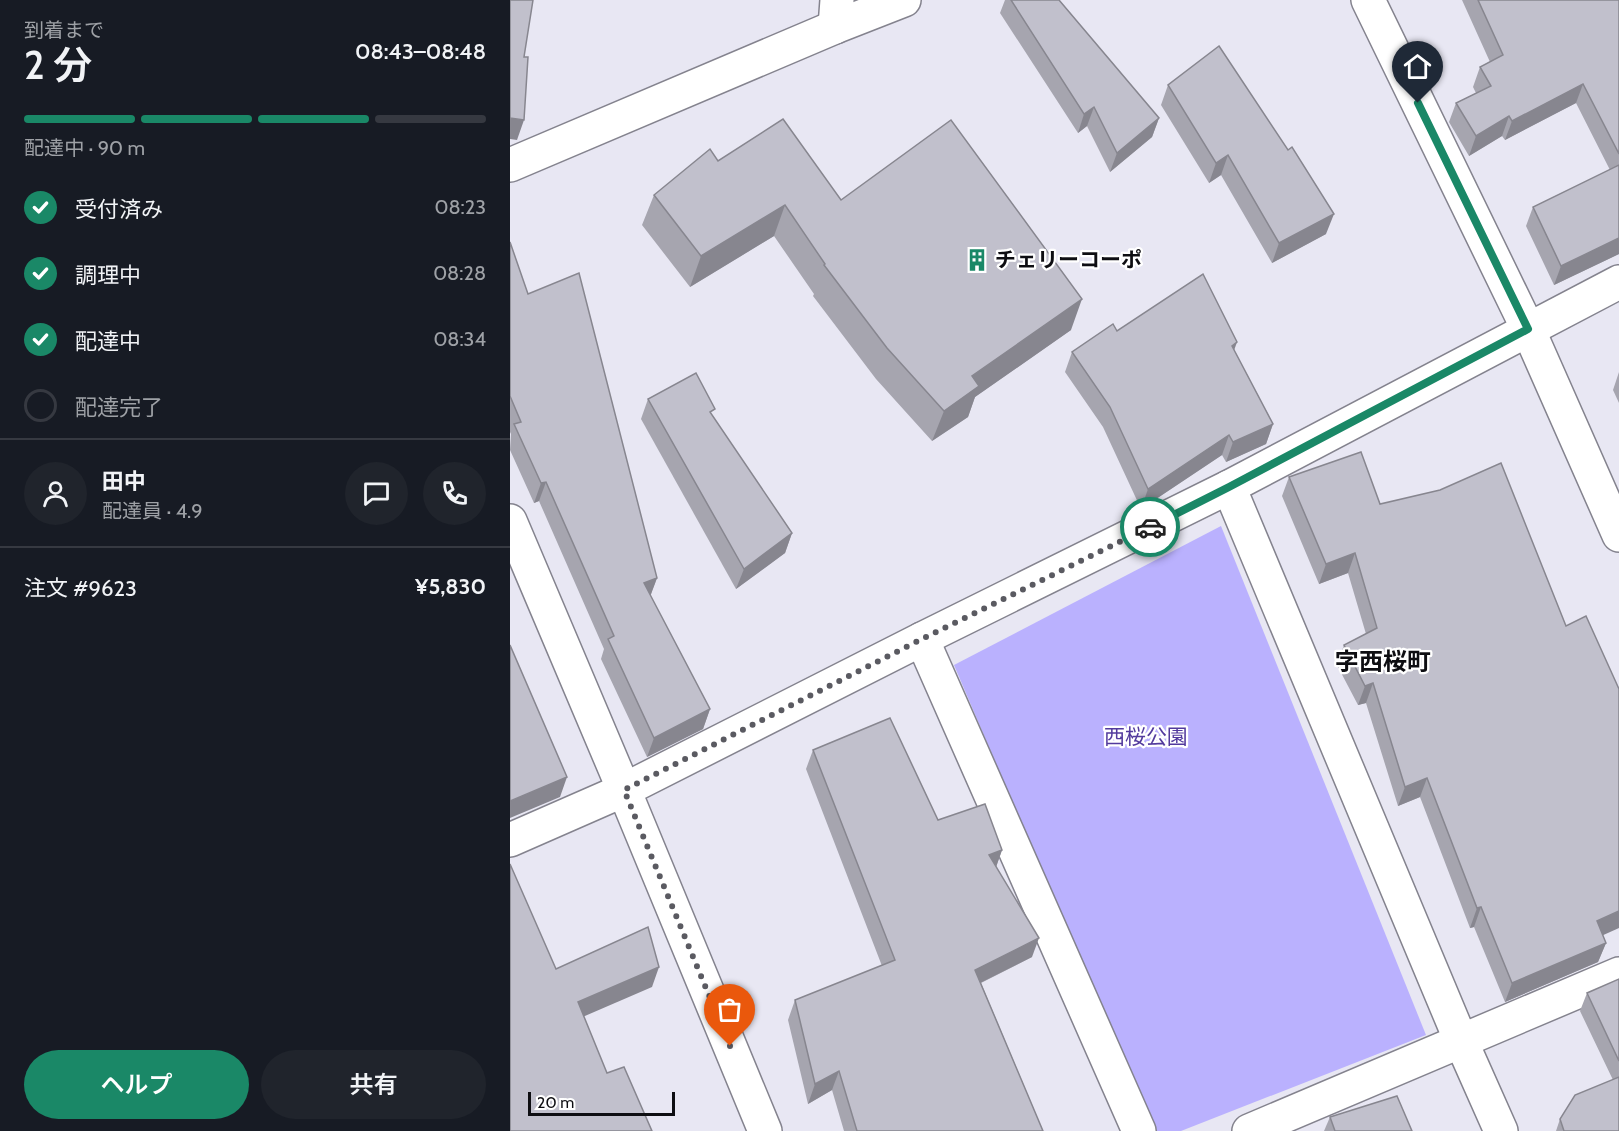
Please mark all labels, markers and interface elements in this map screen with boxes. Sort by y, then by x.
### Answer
text: 到着まで [24,18,104,42]
text: 08:43–08:48 [355,38,486,65]
text: 2 分 [24,41,92,89]
pin [1392,41,1443,103]
icon: home [1401,50,1434,83]
text: 配達中 · 90 m [24,136,145,160]
icon: check [24,191,57,224]
text: 08:23 [434,195,486,219]
text: 受付済み [75,196,163,223]
building icon: チェリーコーポ [964,247,990,273]
place label: チェリーコーポ [995,247,1142,272]
icon: check [24,257,57,290]
text: 08:28 [433,261,486,285]
text: 調理中 [75,262,141,289]
icon: check [24,323,57,356]
text: 08:34 [433,327,486,351]
text: 配達中 [75,328,141,355]
text: 配達完了 [75,394,163,421]
button: person [24,462,87,525]
button: chat [345,462,408,525]
button: phone [423,462,486,525]
text: 田中 [102,468,146,495]
courier [1120,497,1180,557]
text: 配達員 · 4.9 [102,499,203,523]
icon: car [1134,511,1167,544]
text: ¥5,830 [415,573,486,600]
text: 注文 #9623 [24,575,137,602]
district label: 字西桜町 [1335,647,1431,676]
park label: 西桜公園 [1104,724,1188,749]
pin [704,984,755,1046]
icon: bag [713,993,746,1026]
button: ヘルプ [24,1050,249,1119]
button: 共有 [261,1050,486,1119]
scale bar [528,1089,675,1116]
text: 20 m [537,1093,574,1112]

